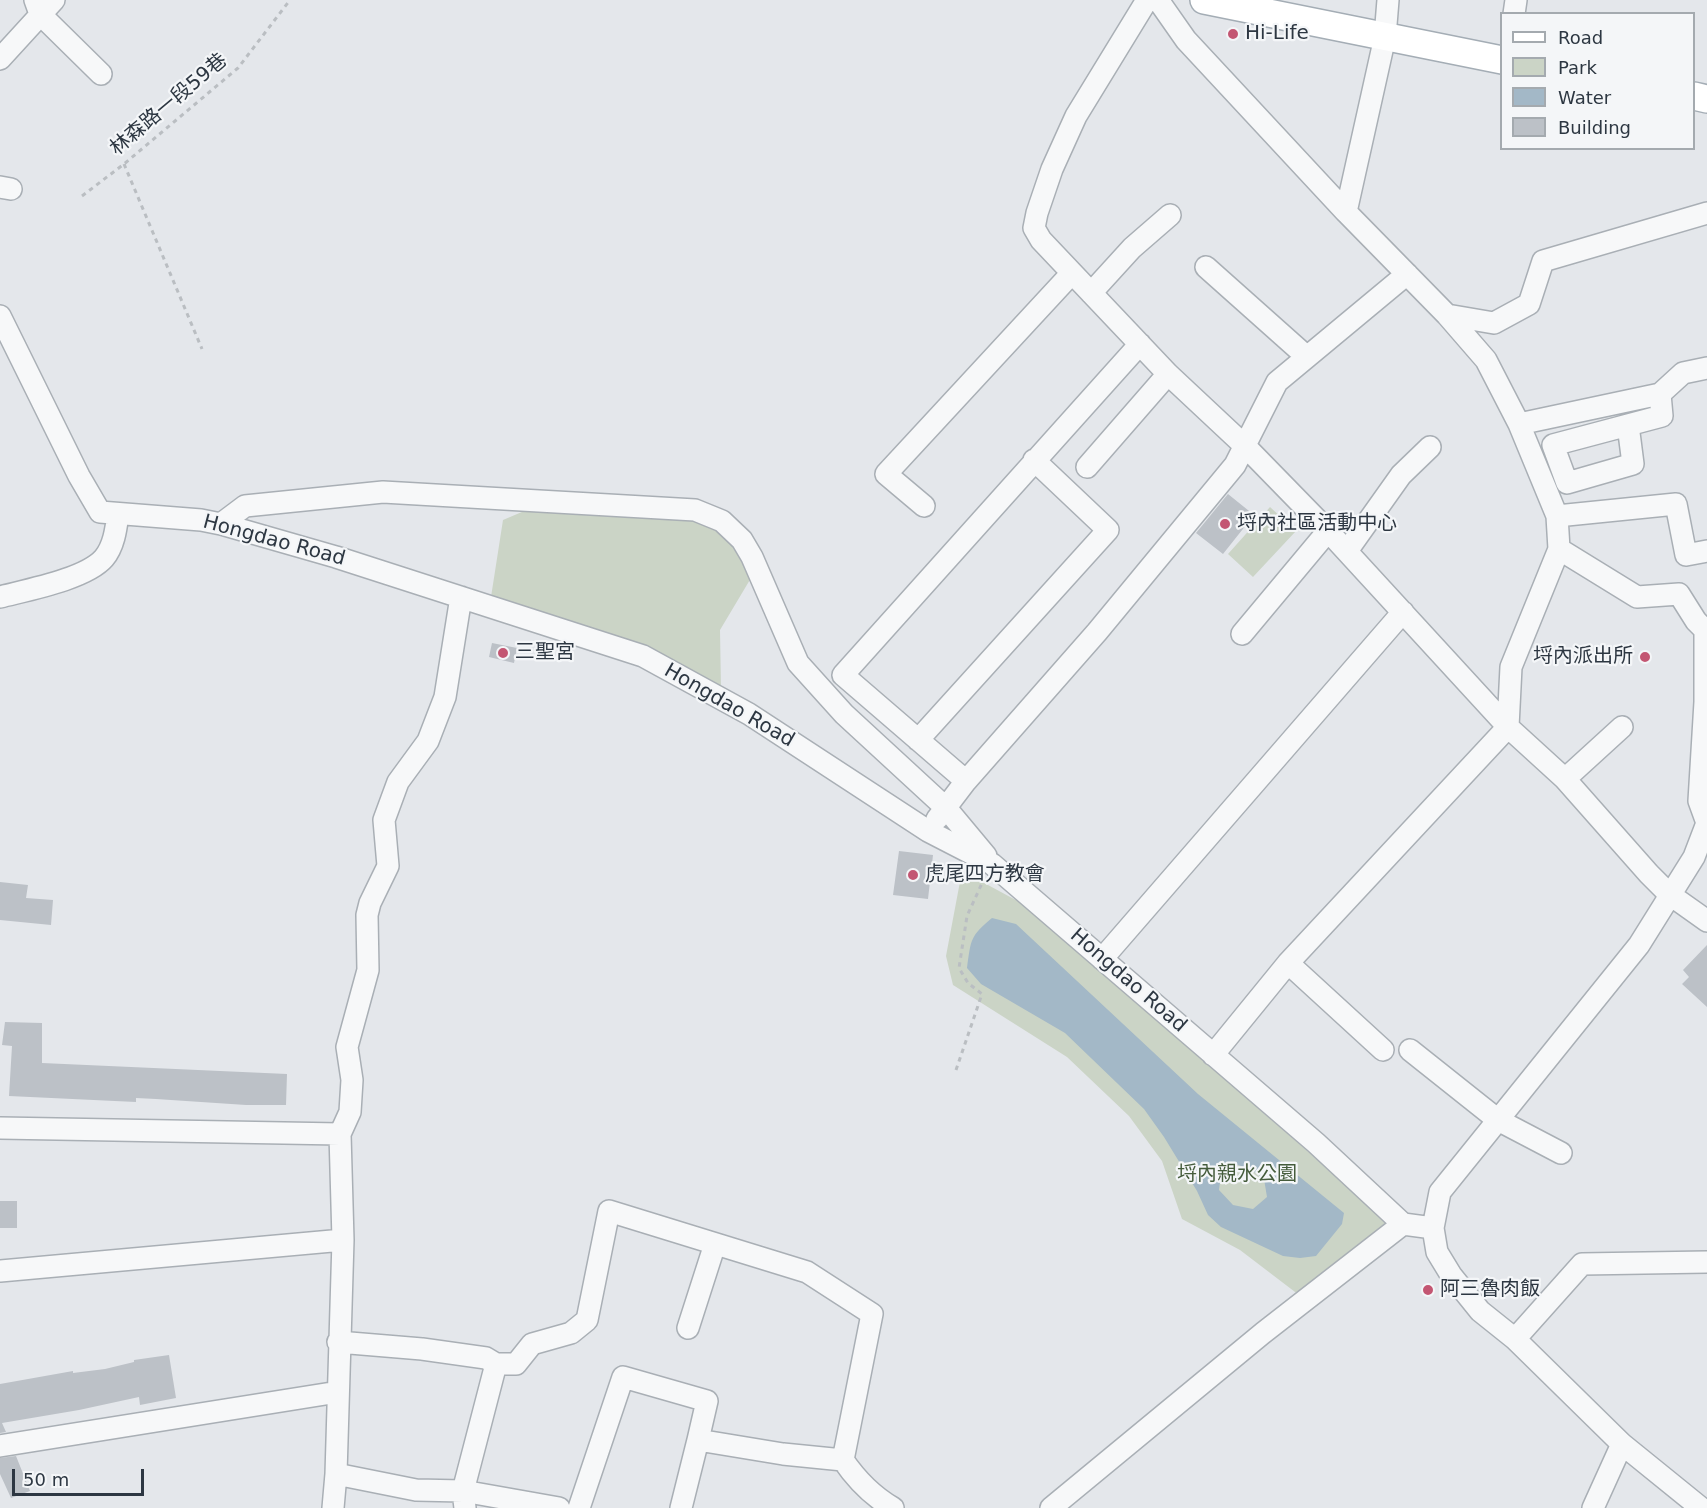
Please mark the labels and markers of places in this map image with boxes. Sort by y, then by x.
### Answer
place label: Hi-Life [1245,22,1309,46]
marker: Hi-Life [1226,27,1240,41]
place label: 埒內社區活動中心 [1237,512,1397,536]
marker: 埒內社區活動中心 [1218,517,1232,531]
place label: 三聖宮 [515,641,575,665]
place label: 埒內派出所 [1533,645,1633,669]
marker: 三聖宮 [496,646,510,660]
marker: 埒內派出所 [1638,650,1652,664]
place label: 虎尾四方教會 [925,863,1045,887]
marker: 虎尾四方教會 [906,868,920,882]
place label: 阿三魯肉飯 [1440,1278,1540,1302]
marker: 阿三魯肉飯 [1421,1283,1435,1297]

